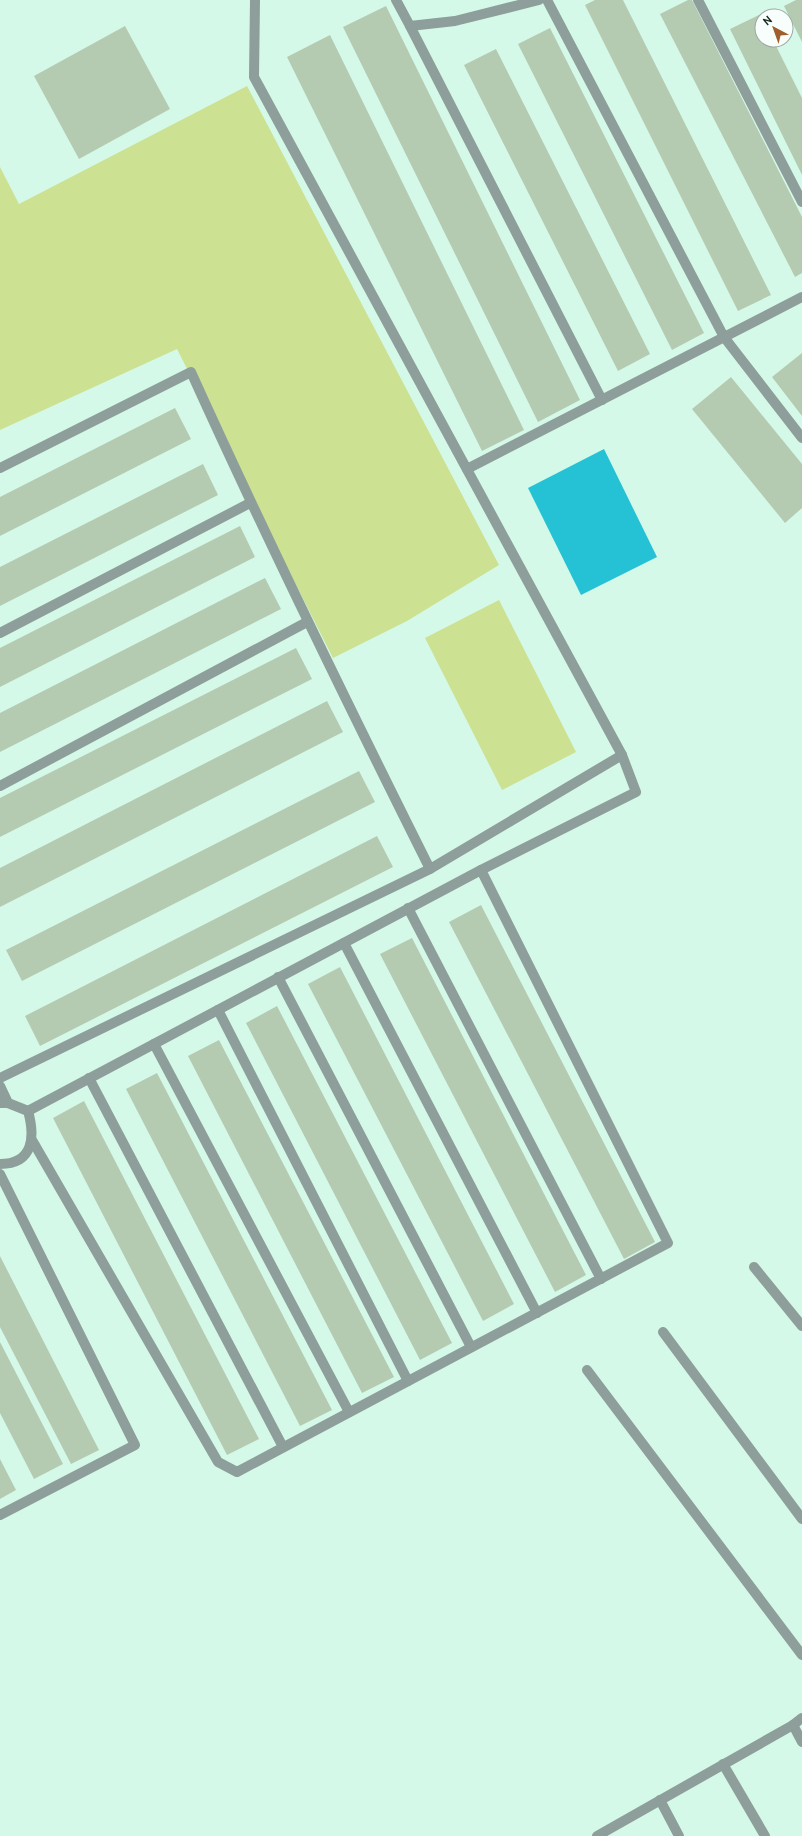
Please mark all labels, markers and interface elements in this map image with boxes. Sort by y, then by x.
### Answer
north arrow [754,8,794,48]
text: N [761,13,776,29]

